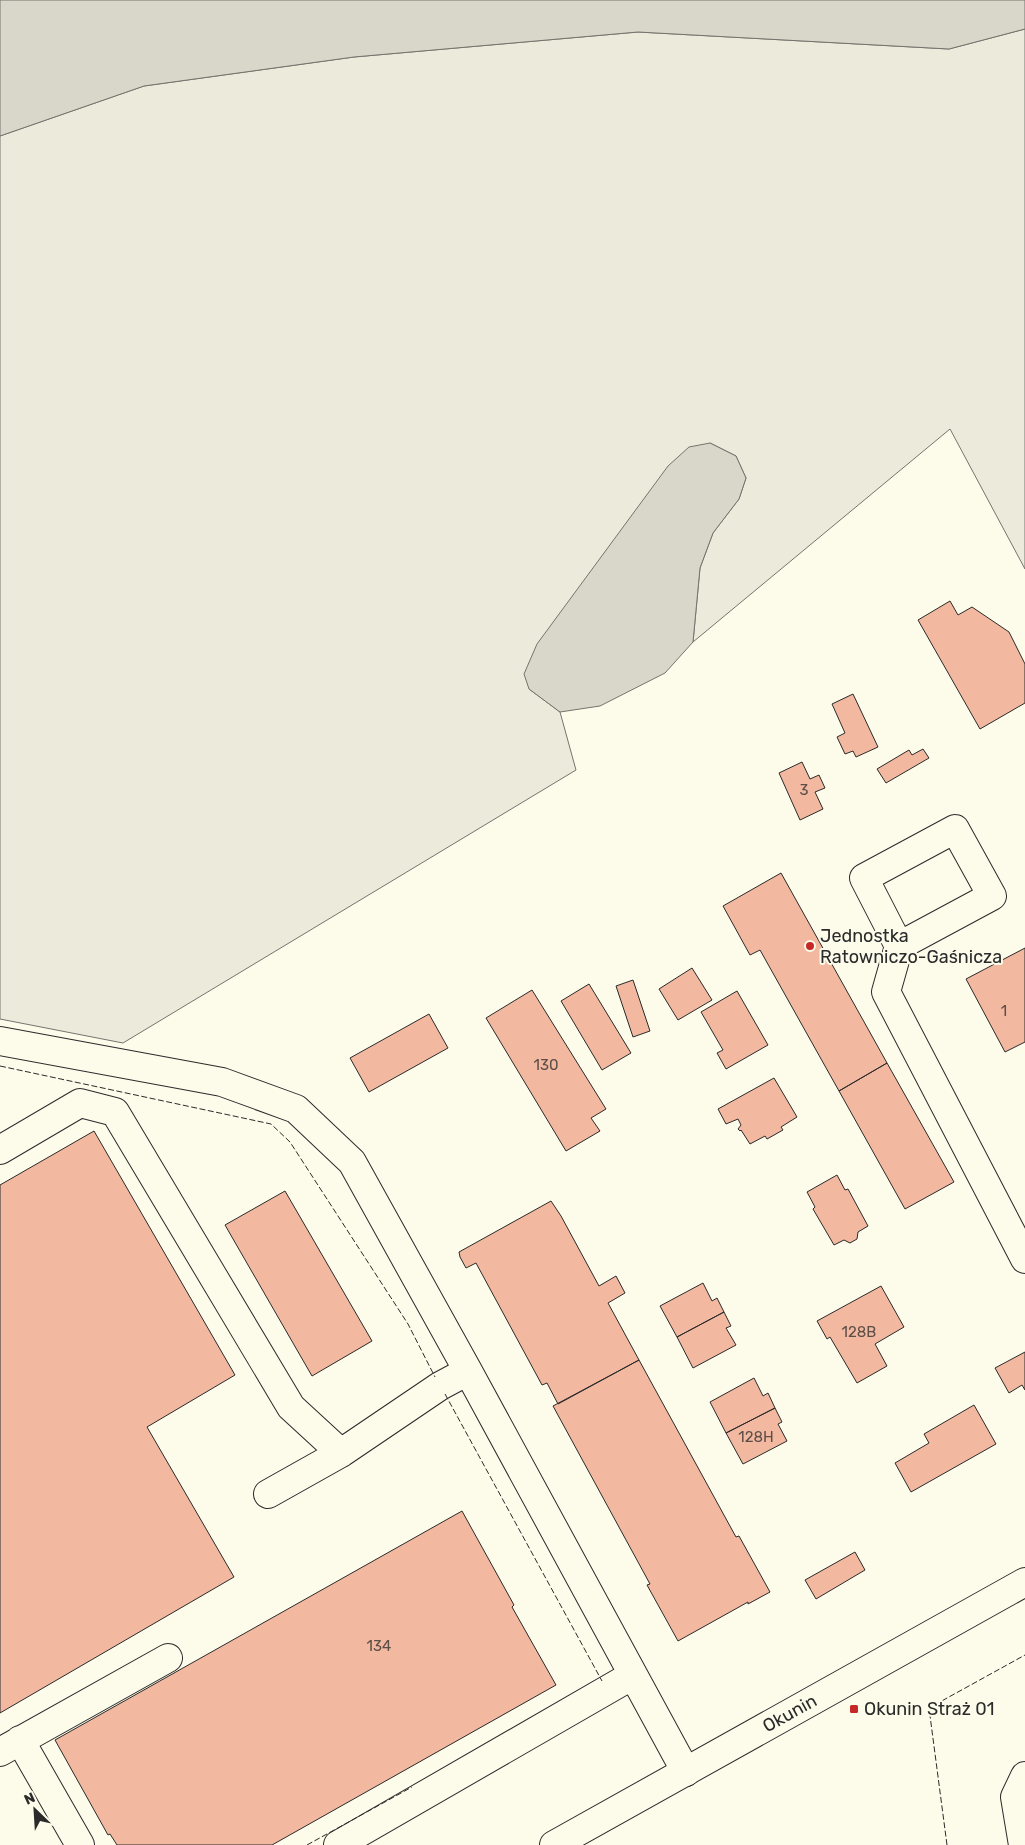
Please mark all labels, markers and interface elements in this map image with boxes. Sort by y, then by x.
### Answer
house number: 3 [799,781,809,799]
place label: Jednostka Ratowniczo-Gaśnicza [820,925,1002,968]
marker: Jednostka Ratowniczo-Gaśnicza [804,940,816,952]
house number: 1 [1001,1002,1007,1020]
house number: 130 [534,1056,558,1074]
house number: 128B [842,1323,876,1341]
house number: 128H [738,1428,774,1446]
house number: 134 [367,1637,391,1655]
street label: Okunin [759,1689,821,1737]
place label: Okunin Straż 01 [864,1698,994,1720]
marker: Okunin Straż 01 [848,1703,860,1715]
north arrow [10,1785,60,1835]
text: N [22,1789,38,1809]

